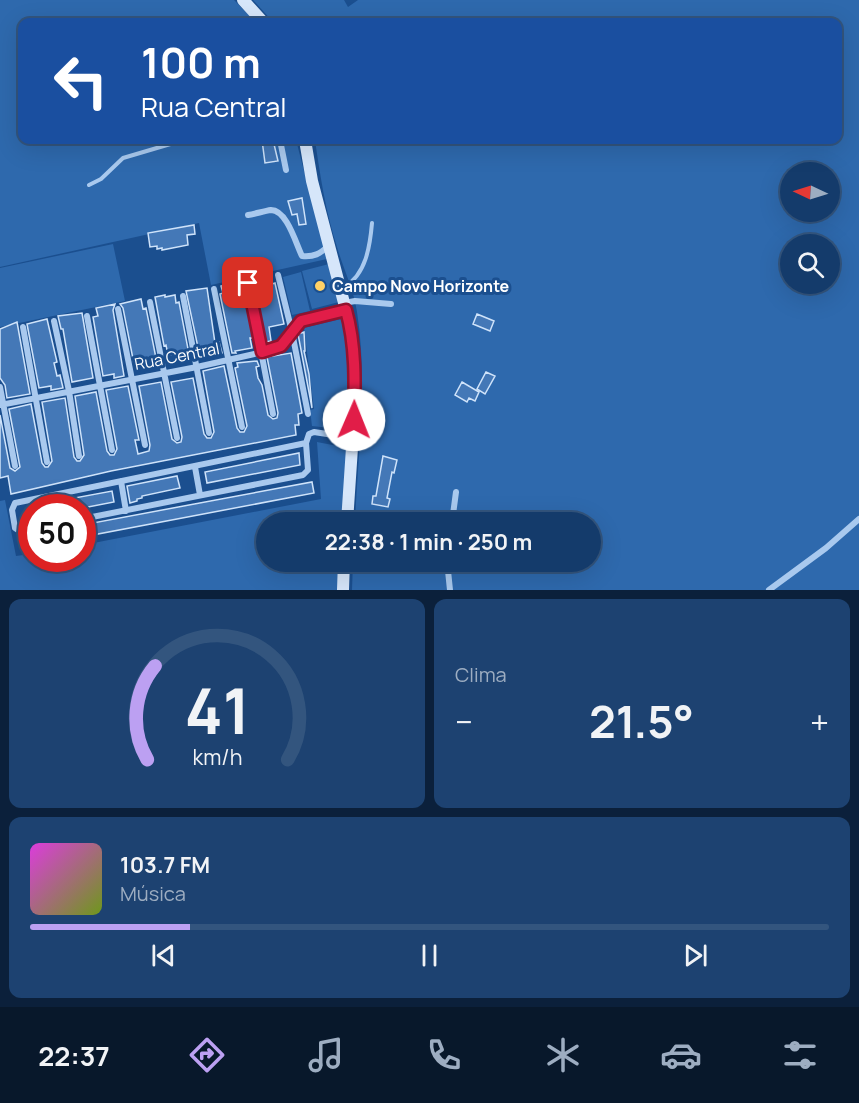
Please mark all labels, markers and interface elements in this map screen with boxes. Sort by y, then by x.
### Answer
text: 100 m [141,33,261,91]
icon: left [42,42,120,120]
text: Rua Central [141,88,287,125]
north arrow [780,162,840,222]
map controls [780,162,840,294]
button: search [780,234,840,294]
pin [222,257,273,308]
icon: arrive [231,266,264,299]
place label: Campo Novo Horizonte [332,275,510,297]
marker: Campo Novo Horizonte [313,279,327,293]
street label: Rua Central [133,337,221,375]
position arrow [322,388,386,452]
speed limit sign: 50 [18,494,96,572]
text: 22:38 · 1 min · 250 m [325,527,532,557]
text: Clima [455,661,507,688]
text: 41 [184,667,250,753]
text: 21.5° [589,690,694,752]
text: − [455,699,473,744]
text: + [810,699,829,744]
text: km/h [192,743,242,772]
text: 103.7 FM [120,850,210,880]
text: Música [120,880,186,907]
icon: previous [147,939,180,972]
icon: pause [413,939,446,972]
icon: next [679,939,712,972]
icon: directions [186,1034,228,1076]
icon: music [305,1034,347,1076]
icon: phone [423,1034,465,1076]
icon: climate [542,1034,584,1076]
icon: car [660,1034,702,1076]
icon: filters [779,1034,821,1076]
text: 22:37 [38,1037,110,1074]

